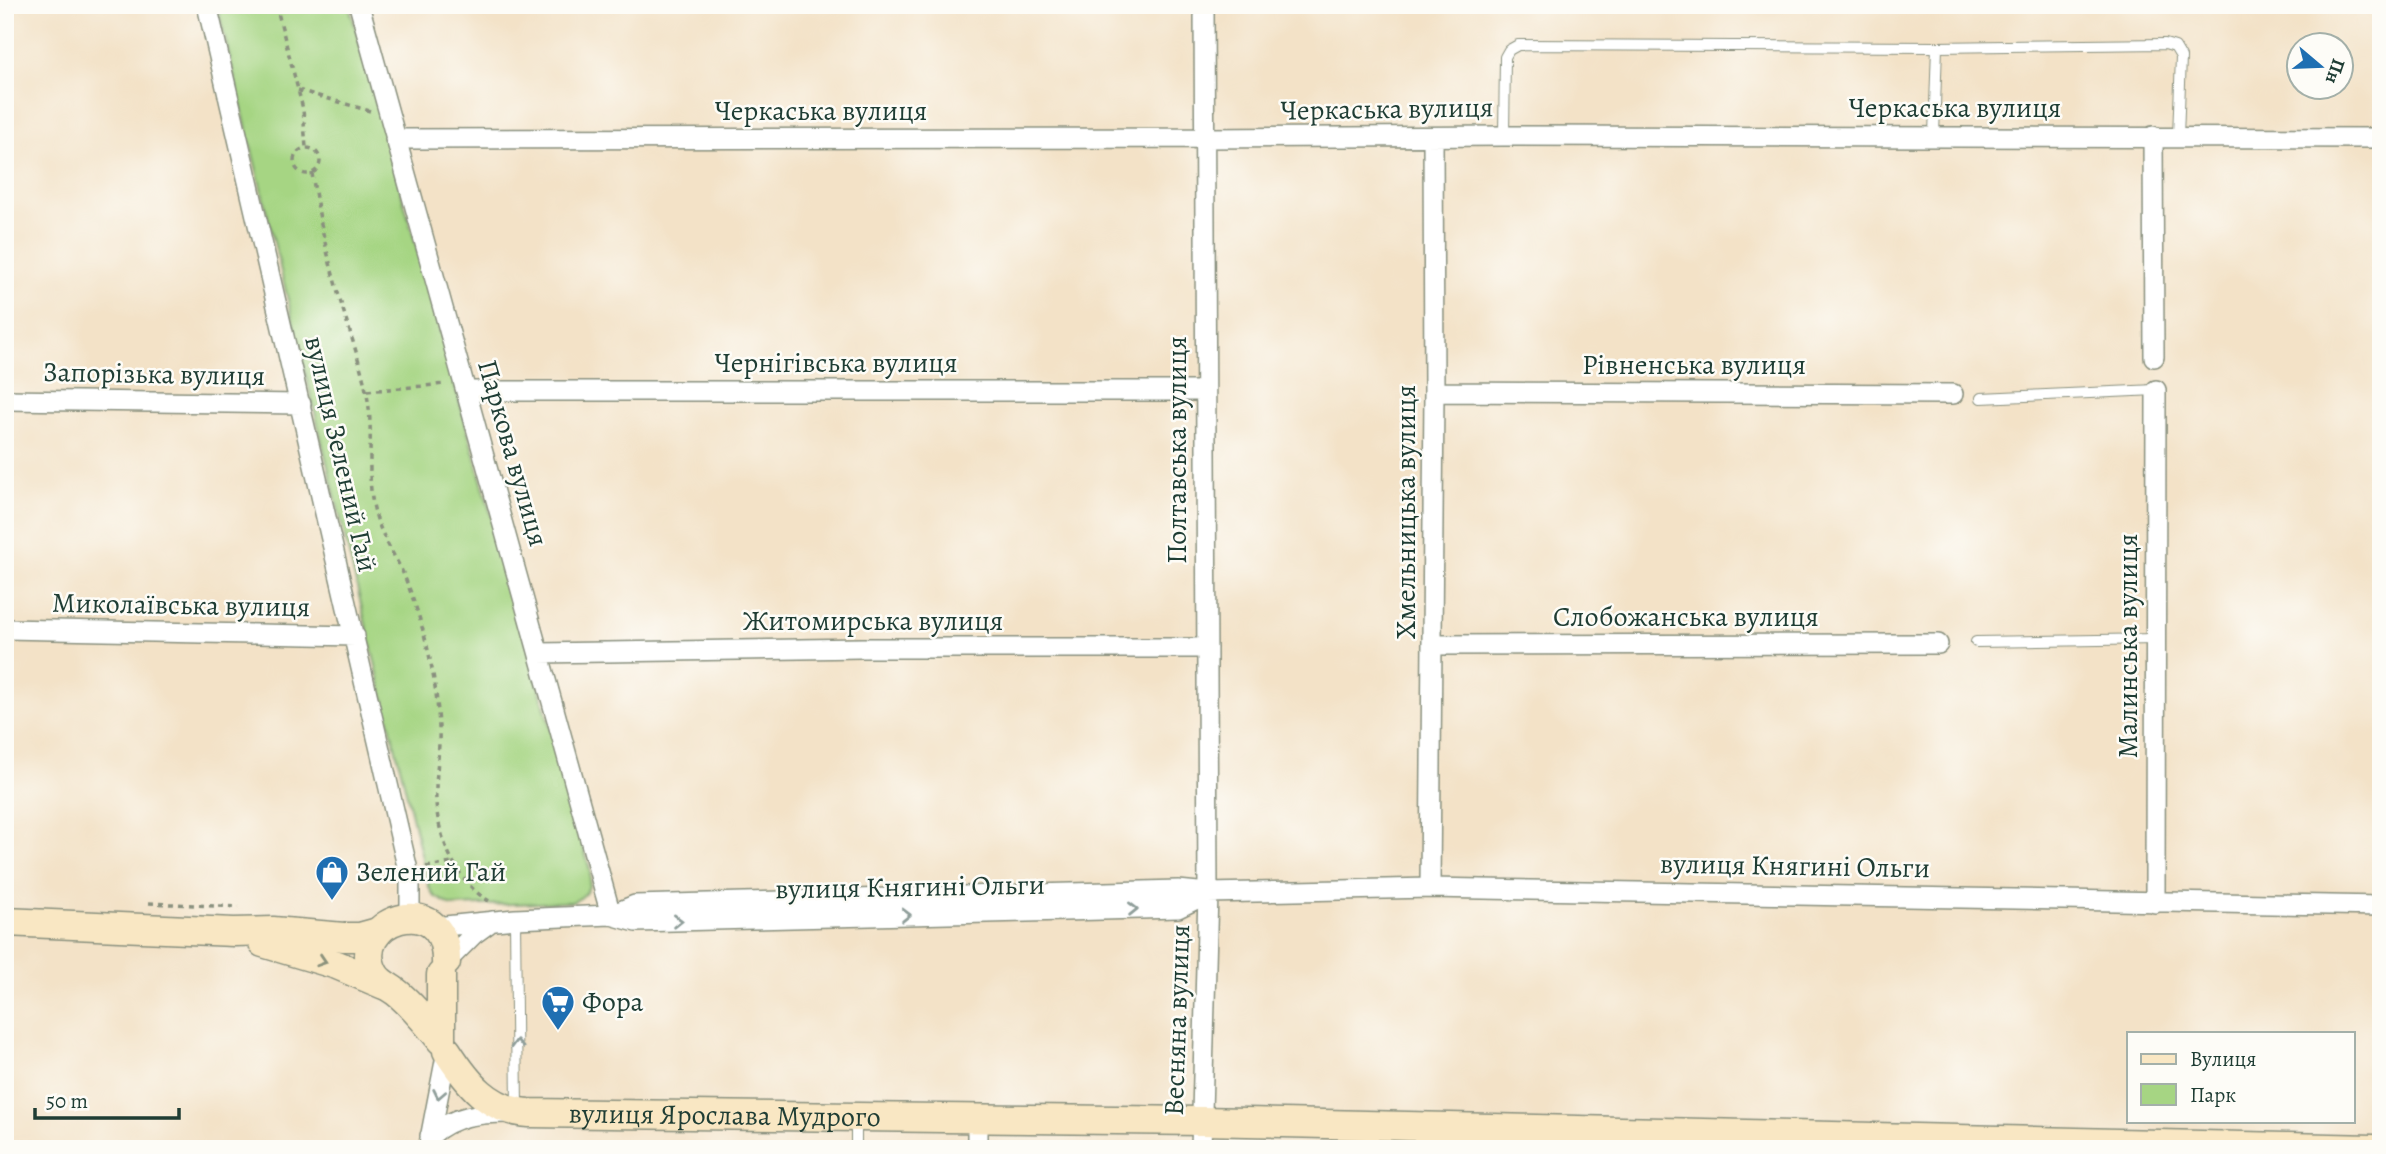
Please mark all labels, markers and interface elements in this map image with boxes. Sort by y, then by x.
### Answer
north arrow [2284,32,2354,102]
text: Пн [2319,55,2351,87]
street label: Черкаська вулиця [1280,88,1494,130]
street label: Черкаська вулиця [1849,89,2061,127]
street label: Черкаська вулиця [715,92,927,130]
street label: вулиця Зелений Гай [295,332,387,576]
street label: Полтавська вулиця [1158,336,1196,564]
street label: Чернігівська вулиця [715,344,957,382]
street label: Рівненська вулиця [1582,346,1806,384]
street label: Запорізька вулиця [42,353,266,395]
street label: Паркова вулиця [468,355,558,551]
street label: Хмельницька вулиця [1387,385,1425,639]
street label: Малинська вулиця [2109,533,2147,759]
street label: Миколаївська вулиця [52,584,310,626]
street label: Слобожанська вулиця [1553,598,1819,636]
street label: Житомирська вулиця [743,602,1003,640]
street label: вулиця Княгині Ольги [1660,845,1930,887]
shop icon: Зелений Гай [313,853,351,902]
place label: Зелений Гай [356,853,506,891]
street label: вулиця Княгині Ольги [775,866,1045,908]
one-way arrow [1129,901,1139,917]
one-way arrow [901,907,912,923]
one-way arrow [673,913,684,928]
street label: Весняна вулиця [1155,924,1199,1116]
one-way arrow [316,952,328,967]
supermarket icon: Фора [539,983,577,1032]
place label: Фора [582,983,644,1021]
legend [2127,1032,2354,1122]
one-way arrow [509,1039,524,1050]
text: Вулиця [2190,1045,2256,1073]
scale bar [35,1077,178,1121]
text: Парк [2190,1081,2236,1109]
text: 50 m [46,1087,88,1115]
one-way arrow [432,1088,447,1100]
street label: вулиця Ярослава Мудрого [568,1094,881,1136]

